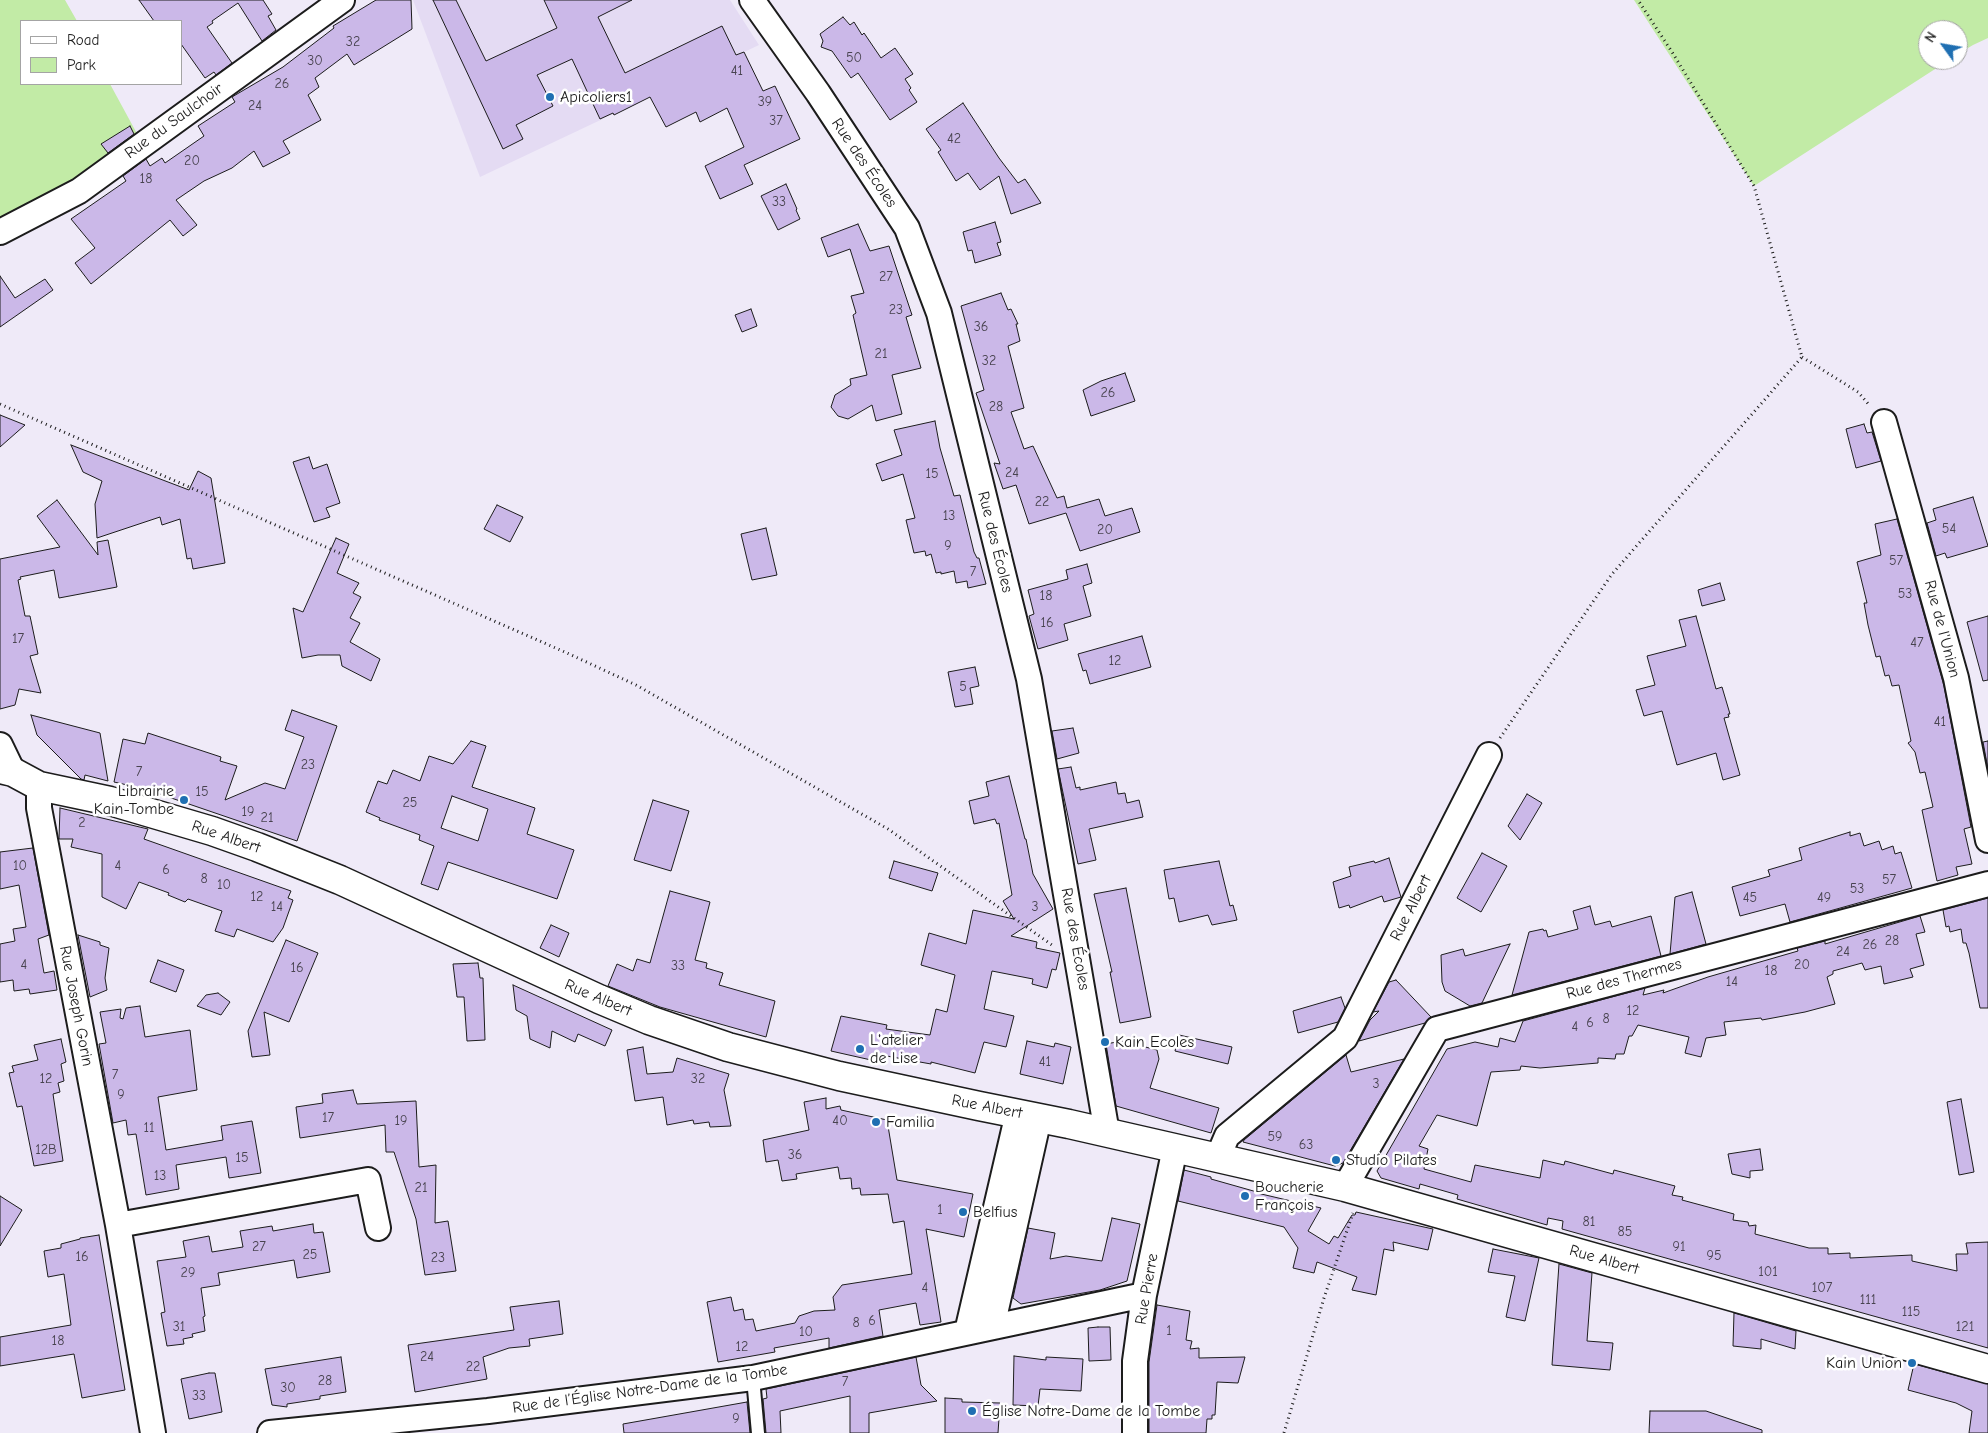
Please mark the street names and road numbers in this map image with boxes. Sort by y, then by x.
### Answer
street label: Rue du Saulchoir [121,79,227,163]
street label: Rue des Écoles [827,115,901,211]
street label: Rue des Écoles [973,489,1017,595]
street label: Rue de l'Union [1920,578,1964,680]
street label: Rue Albert [189,816,263,858]
street label: Rue Albert [1386,872,1436,944]
street label: Rue des Écoles [1057,886,1093,992]
street label: Rue Joseph Gorin [55,944,97,1068]
street label: Rue des Thermes [1564,954,1684,1004]
street label: Rue Albert [561,975,635,1021]
street label: Rue Albert [950,1091,1024,1123]
street label: Rue Albert [1567,1241,1641,1279]
street label: Rue Pierre [1131,1252,1163,1326]
street label: Rue de l’Église Notre-Dame de la Tombe [511,1360,789,1418]

